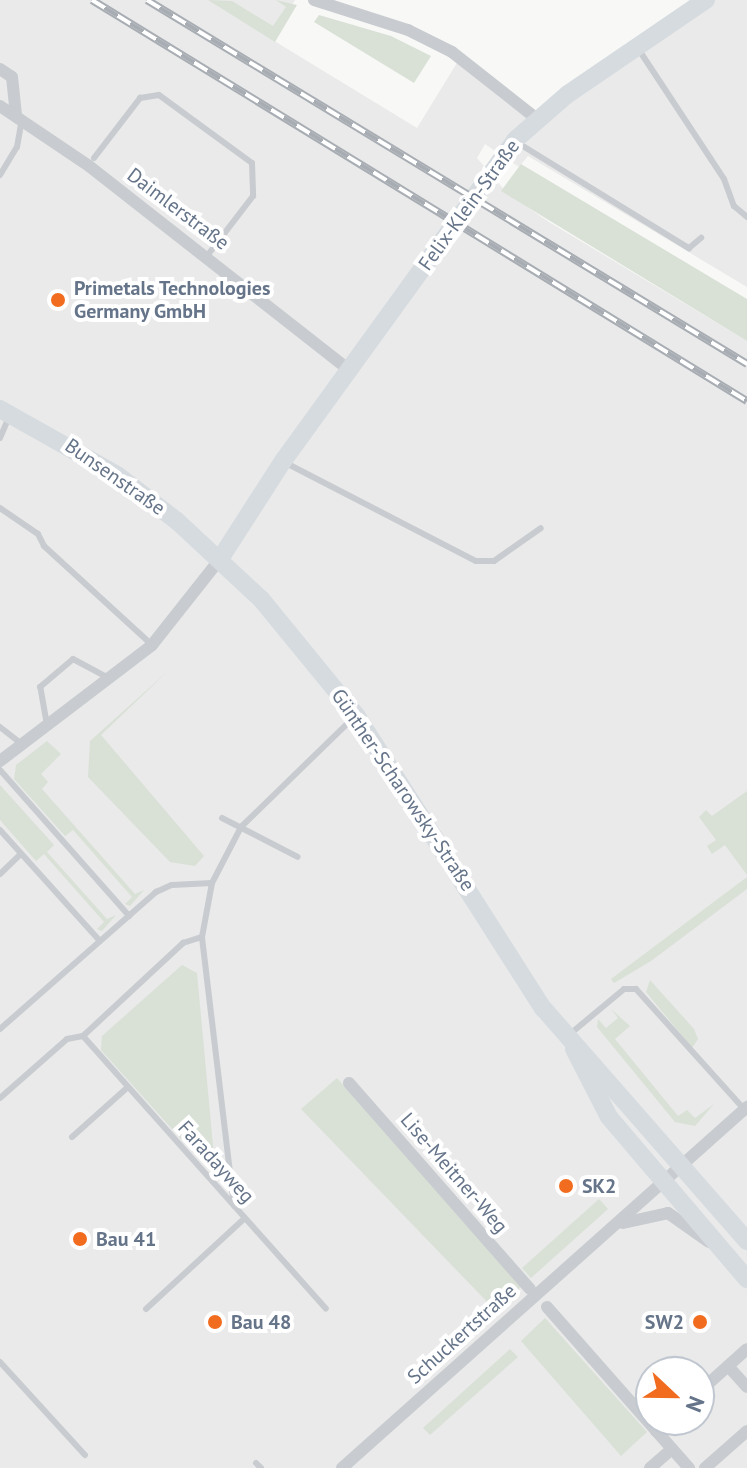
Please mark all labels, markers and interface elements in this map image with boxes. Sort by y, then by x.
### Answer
street label: Felix-Klein-Straße [413,135,525,275]
street label: Daimlerstraße [122,163,234,255]
place label: Primetals Technologies Germany GmbH [74,276,271,323]
marker: Primetals Technologies Germany GmbH [49,291,67,309]
street label: Bunsenstraße [60,434,170,520]
street label: Günther-Scharowsky-Straße [326,684,480,896]
street label: Lise-Meitner-Weg [395,1108,513,1238]
street label: Faradayweg [173,1116,259,1208]
place label: SK2 [582,1174,616,1198]
marker: SK2 [557,1177,575,1195]
place label: Bau 41 [96,1227,156,1251]
marker: Bau 41 [71,1230,89,1248]
street label: Schuckertstraße [403,1279,521,1389]
place label: Bau 48 [231,1310,291,1334]
place label: SW2 [645,1310,684,1334]
marker: Bau 48 [206,1313,224,1331]
marker: SW2 [691,1313,709,1331]
north arrow [635,1356,715,1436]
text: N [680,1392,711,1416]

